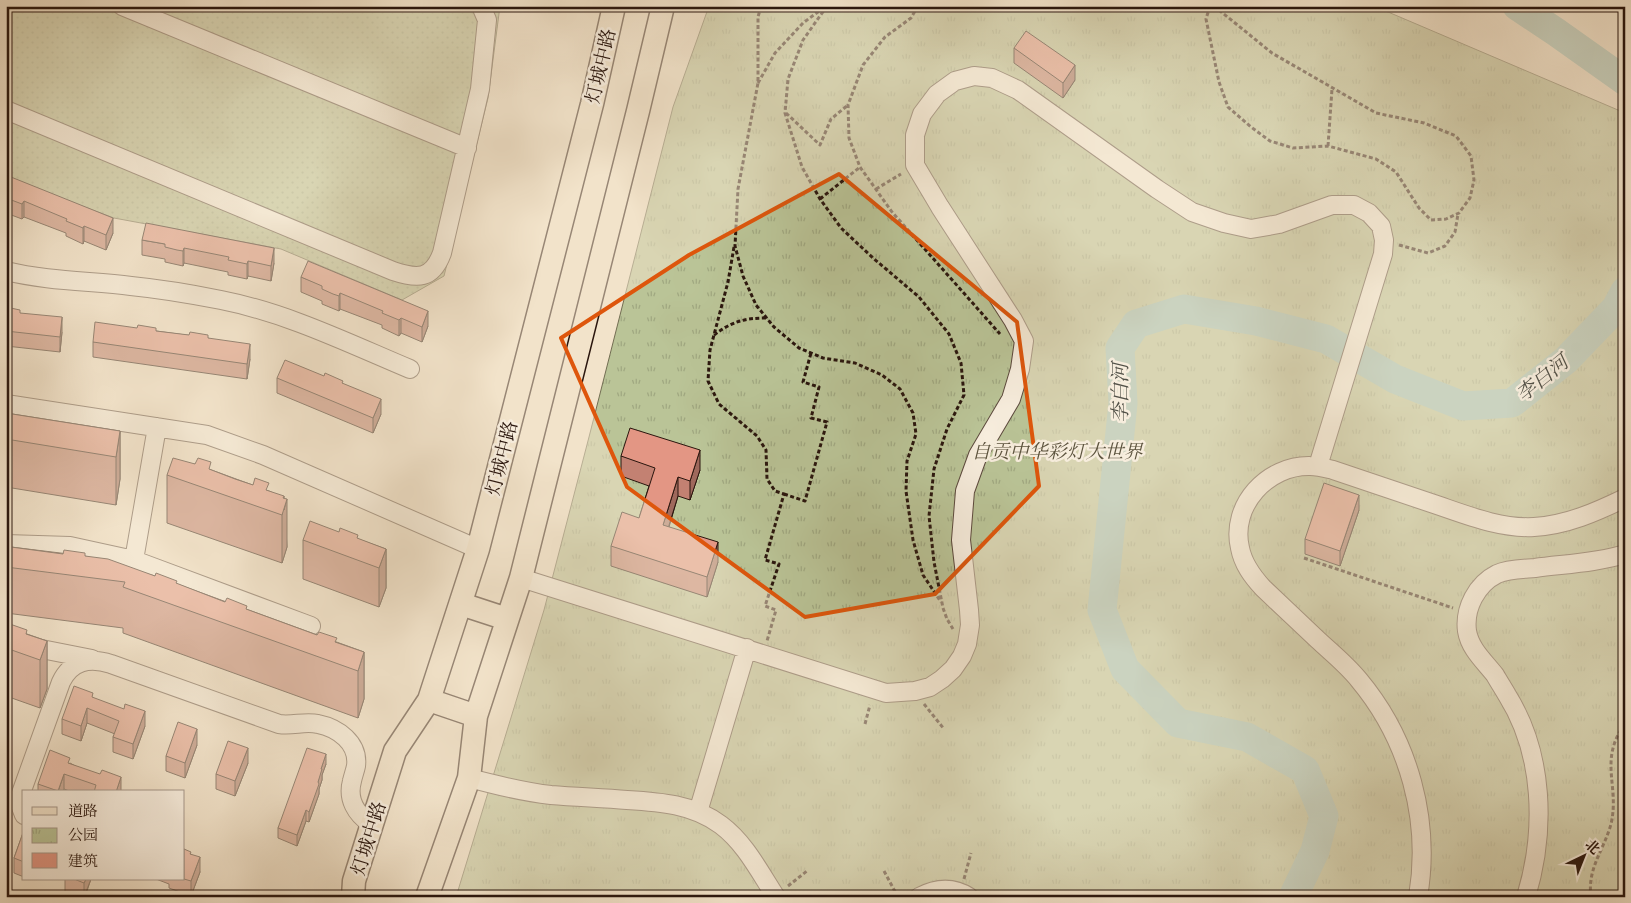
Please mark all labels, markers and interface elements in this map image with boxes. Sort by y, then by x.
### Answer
street label: 灯城中路 [583,27,620,106]
water label: 李白河 [1512,349,1575,406]
water label: 李白河 [1110,360,1132,423]
street label: 灯城中路 [483,419,522,498]
park label: 自贡中华彩灯大世界 [971,442,1144,463]
legend [22,790,185,880]
street label: 灯城中路 [348,799,391,878]
text: 道路 [68,803,98,820]
text: 公园 [68,827,98,844]
north arrow [1558,830,1608,880]
text: 北 [1582,837,1603,857]
text: 建筑 [68,853,98,870]

